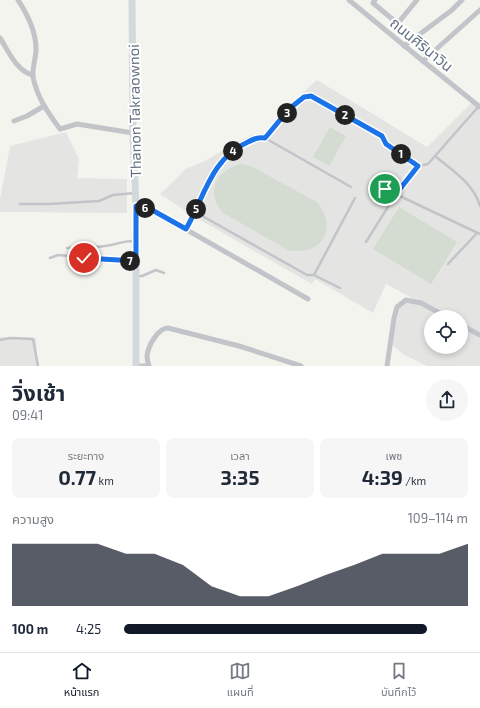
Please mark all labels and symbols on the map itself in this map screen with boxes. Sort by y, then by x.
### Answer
street label: ถนนศิรินาวิน [387,13,457,75]
street label: Thanon Takraownoi [124,44,144,178]
pin: 3 [277,103,297,123]
pin: 2 [335,105,355,125]
pin: 4 [223,141,243,161]
pin: 1 [391,144,411,164]
pin [368,172,402,206]
pin: 6 [135,198,155,218]
pin: 5 [186,199,206,219]
pin [67,241,101,275]
pin: 7 [120,251,140,271]

